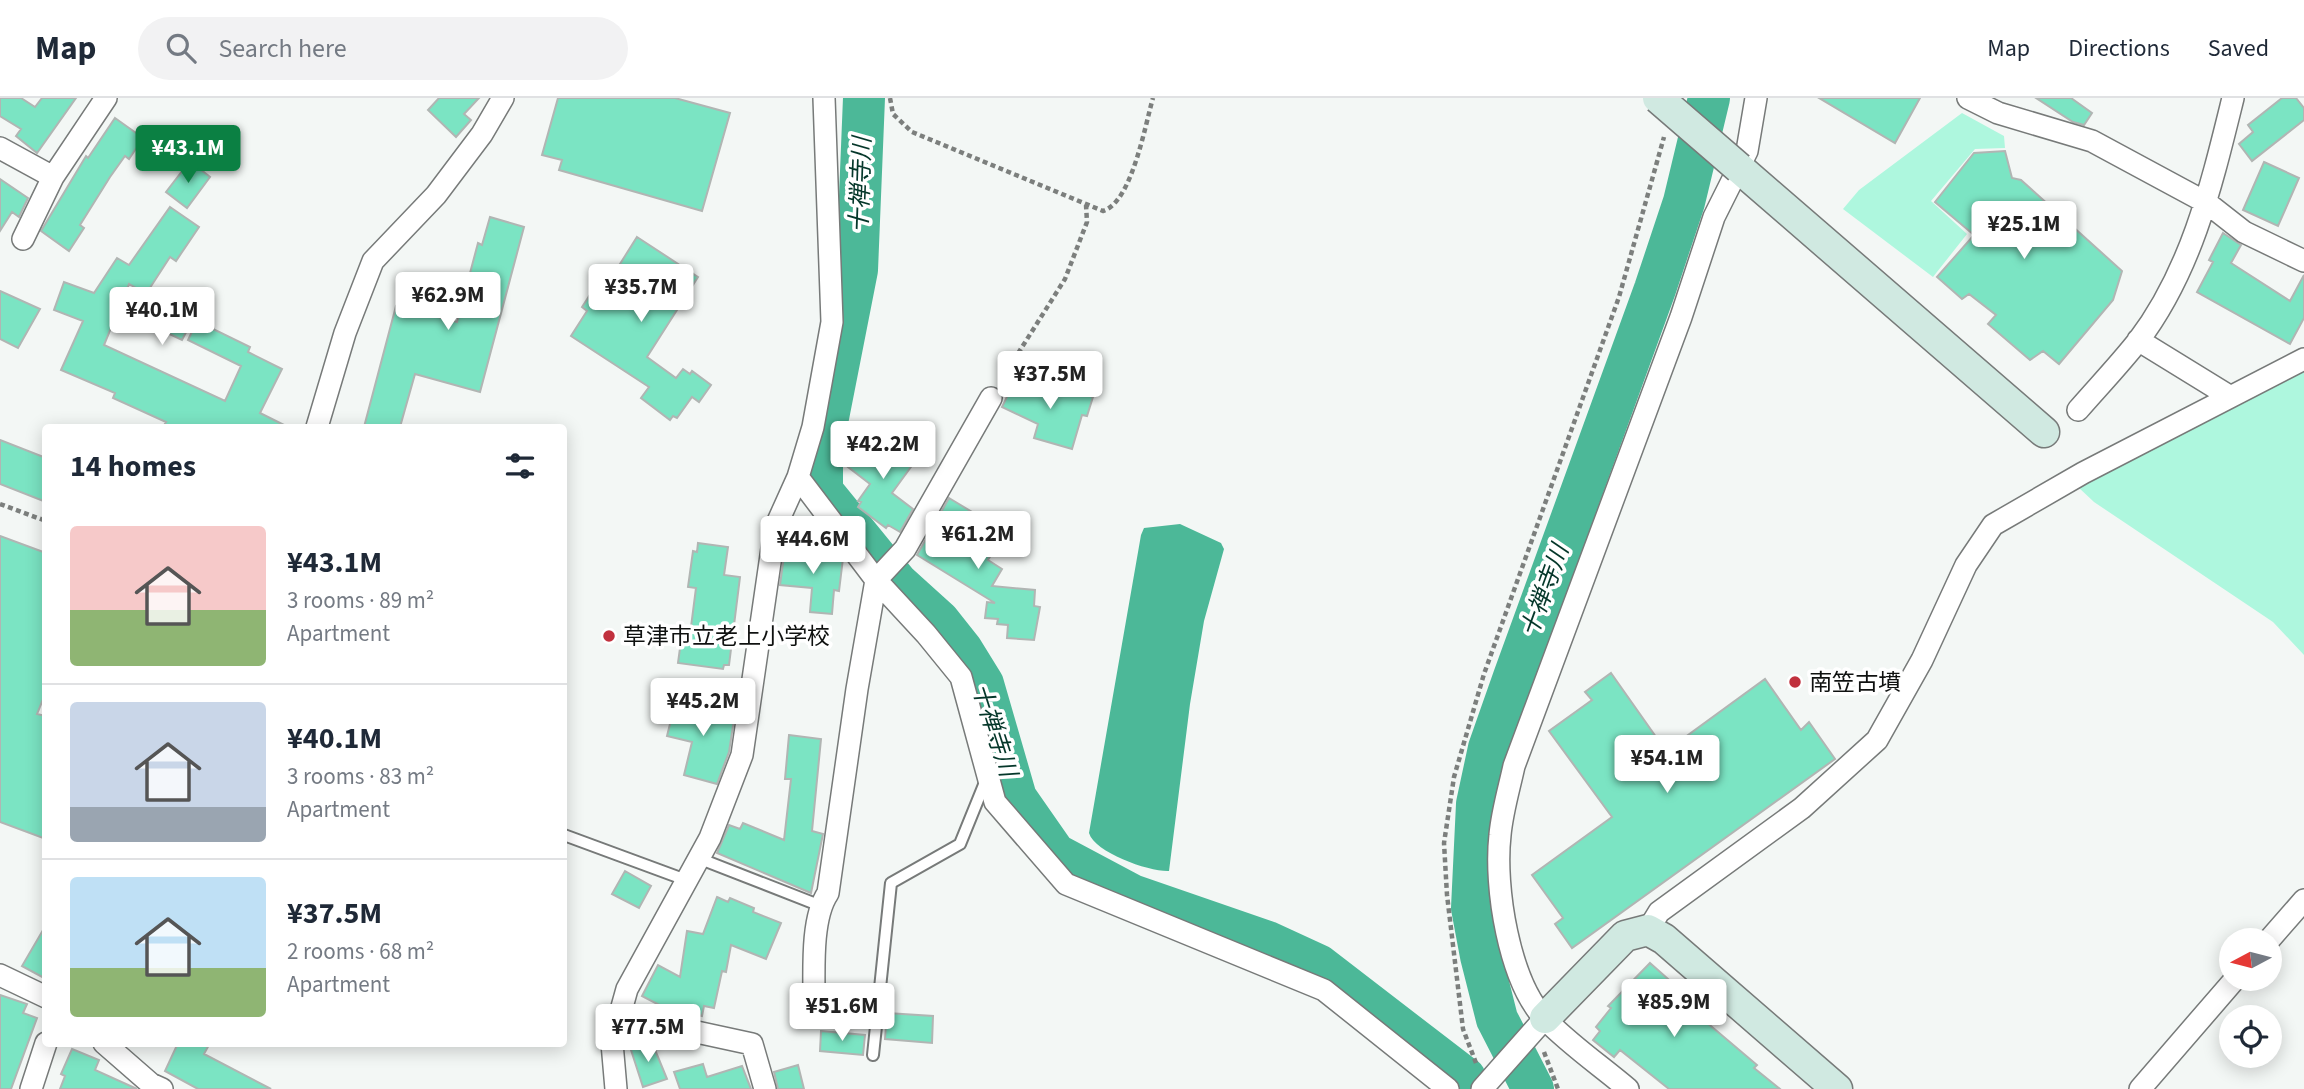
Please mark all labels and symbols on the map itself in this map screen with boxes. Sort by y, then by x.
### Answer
pin: ¥43.1M [131,126,245,185]
water label: 十禅寺川 [842,133,880,234]
pin: ¥25.1M [1967,202,2081,261]
pin: ¥35.7M [584,264,698,324]
pin: ¥62.9M [391,272,505,332]
pin: ¥40.1M [105,288,219,347]
pin: ¥37.5M [993,352,1107,411]
pin: ¥42.2M [826,422,940,481]
pin: ¥61.2M [921,512,1035,571]
pin: ¥44.6M [756,517,870,576]
water label: 十禅寺川 [1512,537,1579,642]
place label: 草津市立老上小学校 [623,620,830,653]
marker: 草津市立老上小学校 [601,628,617,644]
place label: 南笠古墳 [1809,666,1901,699]
marker: 南笠古墳 [1787,674,1803,690]
pin: ¥45.2M [646,678,760,738]
water label: 十禅寺川 [963,679,1026,784]
pin: ¥54.1M [1610,736,1724,795]
north arrow [2219,928,2282,990]
pin: ¥85.9M [1617,979,1731,1039]
pin: ¥51.6M [785,984,899,1043]
pin: ¥77.5M [591,1004,705,1064]

